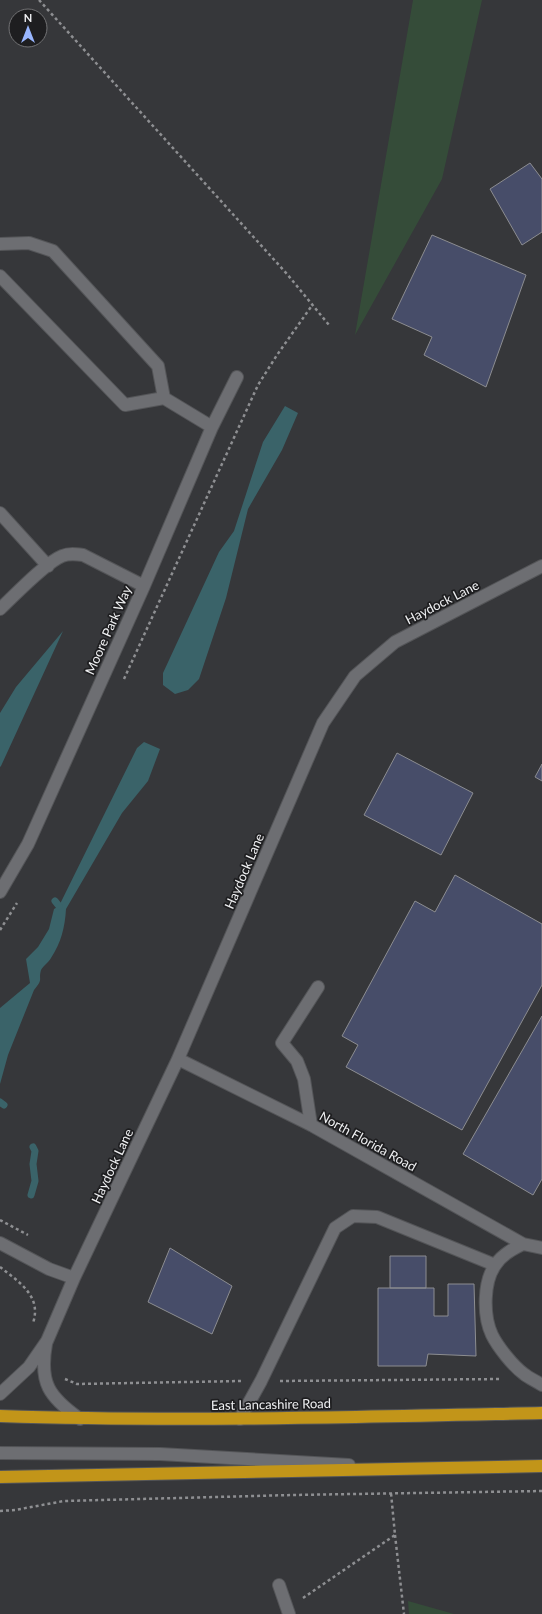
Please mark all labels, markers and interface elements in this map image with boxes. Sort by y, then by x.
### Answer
north arrow [8,8,48,48]
text: N [24,11,32,24]
street label: Haydock Lane [402,577,482,627]
street label: Moore Park Way [81,583,135,677]
street label: Haydock Lane [221,831,267,911]
street label: North Florida Road [317,1108,419,1174]
street label: Haydock Lane [88,1126,136,1206]
street label: East Lancashire Road [211,1395,331,1413]

